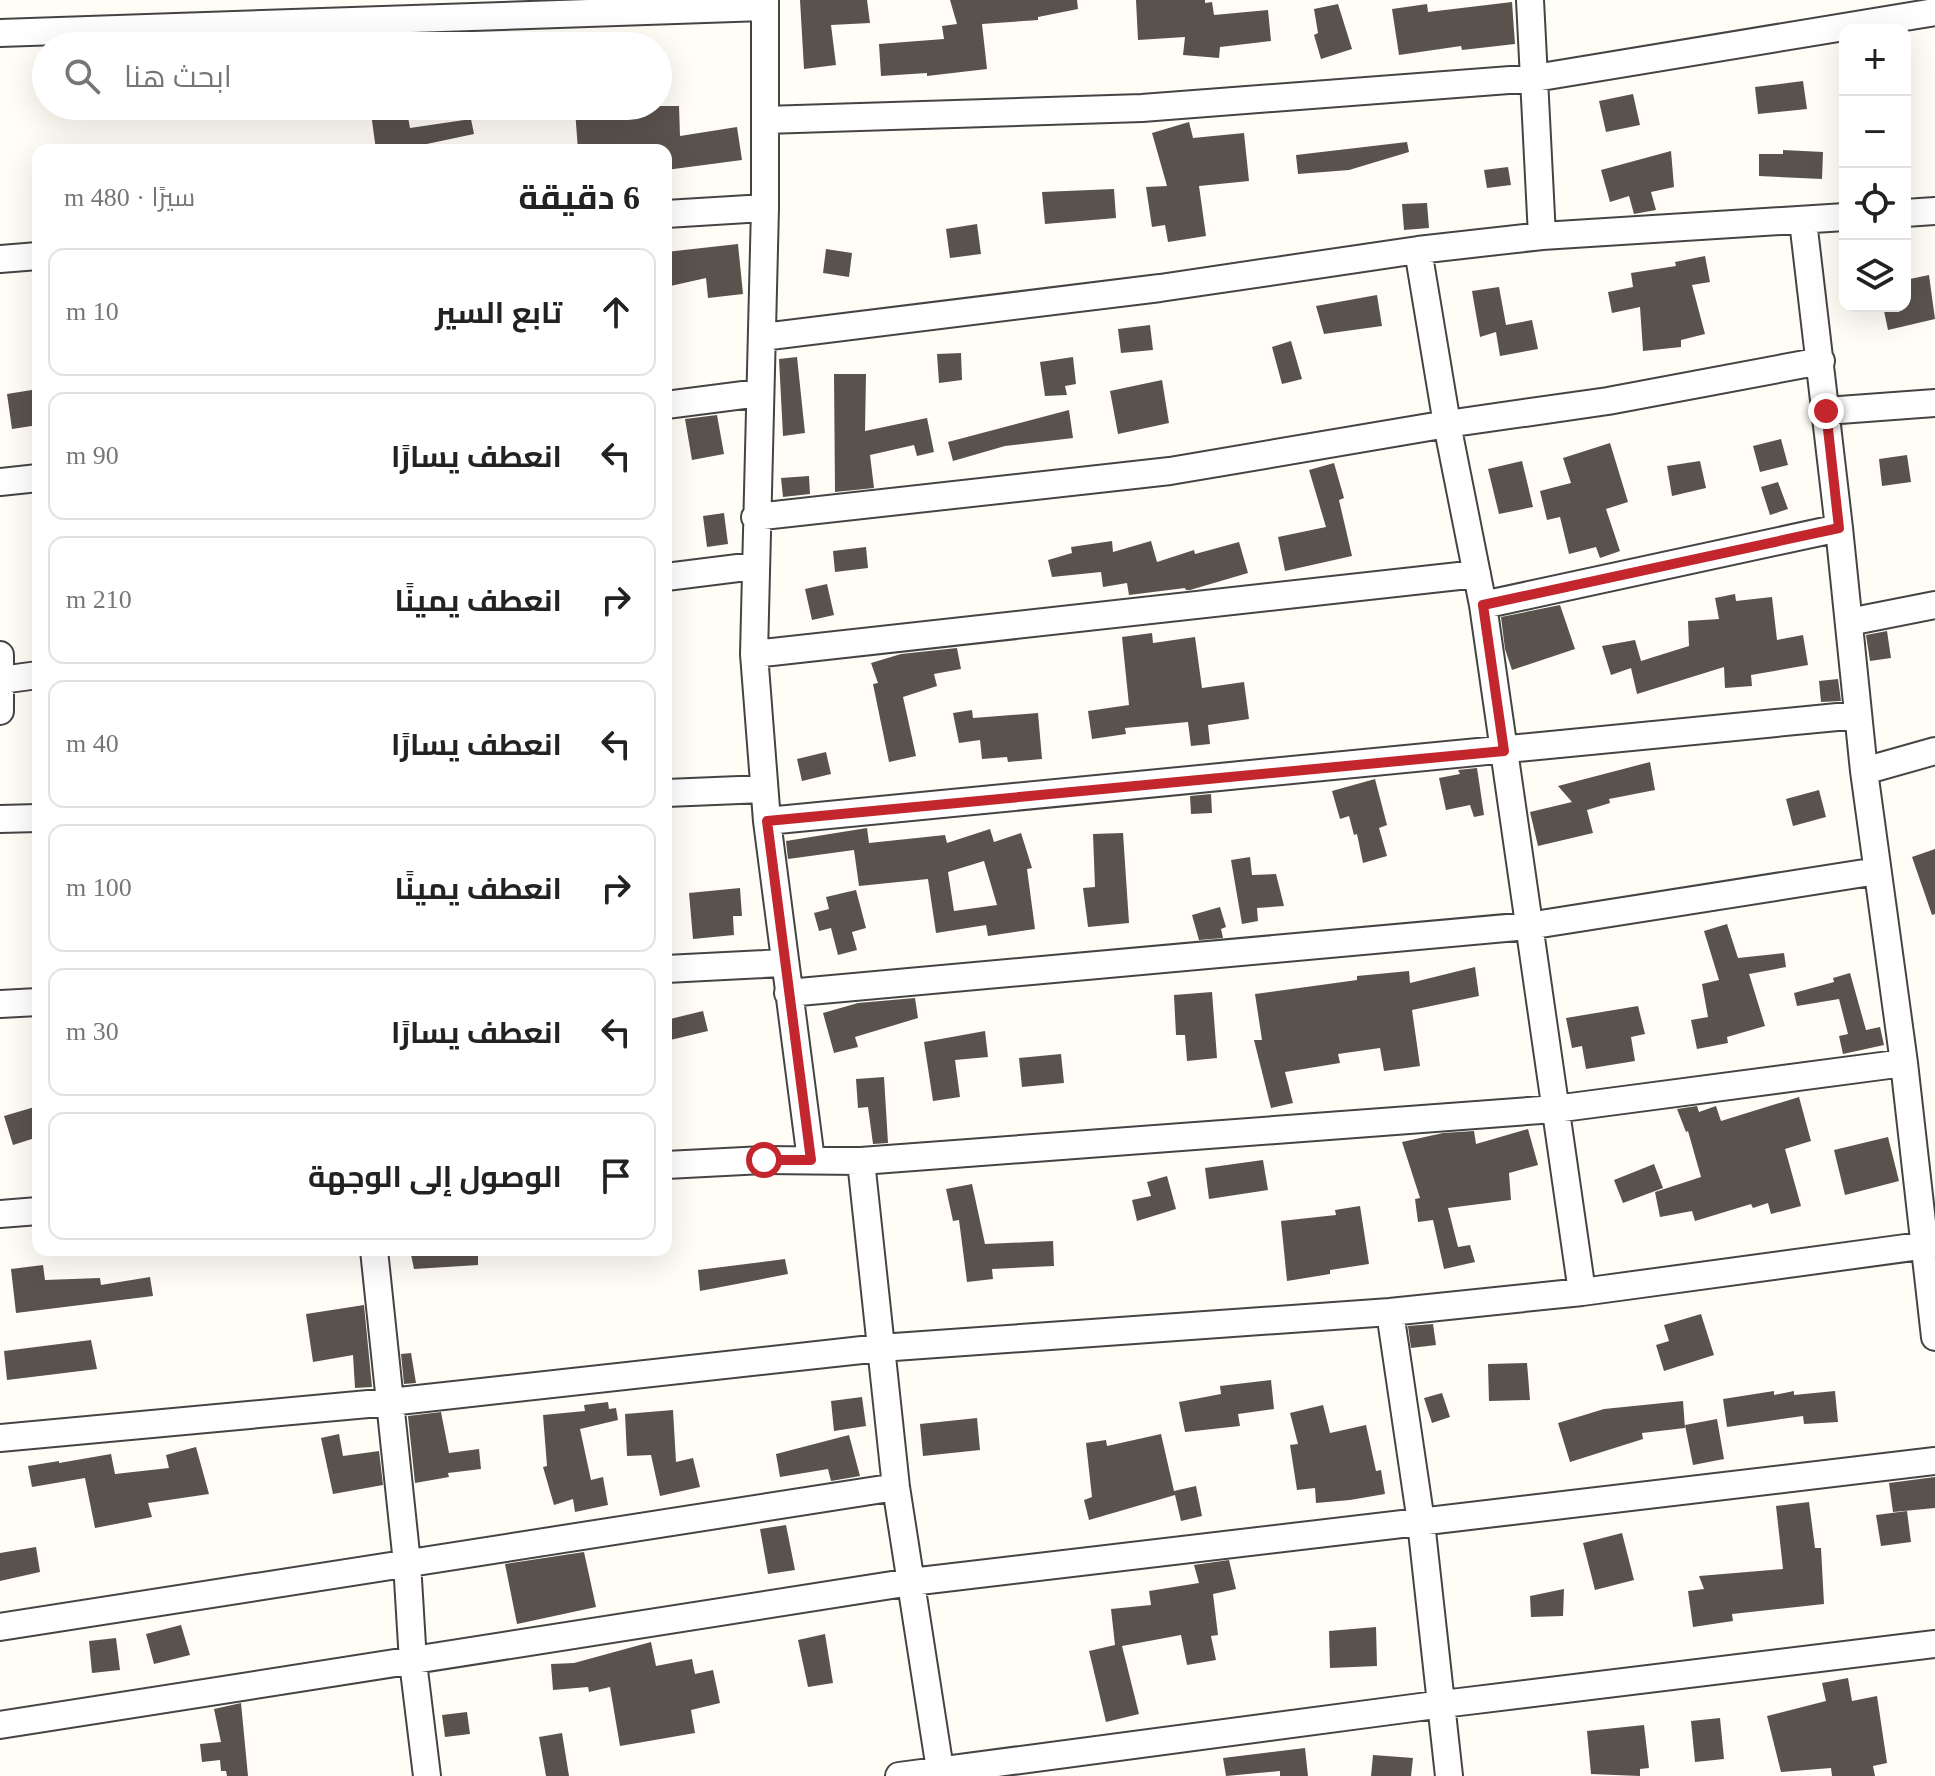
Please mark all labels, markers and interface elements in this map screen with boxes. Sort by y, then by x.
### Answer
map controls [1839,24,1911,312]
button: + [1839,24,1911,96]
search box [32,32,672,120]
icon: search [60,54,104,98]
text: ابحث هنا [124,60,232,93]
button: − [1839,96,1911,168]
button: locate [1839,168,1911,240]
text: 6 دقيقة [518,179,640,216]
text: سيرًا · 480 m [64,183,195,212]
button: layers [1839,240,1911,312]
icon: ahead [594,290,638,334]
text: تابع السير [435,296,562,329]
text: 10 m [66,297,119,326]
route end [1808,393,1844,429]
icon: left [594,434,638,478]
text: انعطف يسارًا [391,440,562,473]
text: 90 m [66,441,119,470]
icon: right [594,578,638,622]
text: انعطف يمينًا [395,584,562,617]
text: 210 m [66,585,132,614]
icon: left [594,722,638,766]
text: انعطف يسارًا [391,728,562,761]
text: 40 m [66,729,119,758]
icon: right [594,866,638,910]
text: انعطف يمينًا [395,872,562,905]
text: 100 m [66,873,132,902]
icon: left [594,1010,638,1054]
text: انعطف يسارًا [391,1016,562,1049]
text: 30 m [66,1017,119,1046]
route start [746,1142,782,1178]
icon: arrive [594,1154,638,1198]
text: الوصول إلى الوجهة [308,1160,562,1193]

